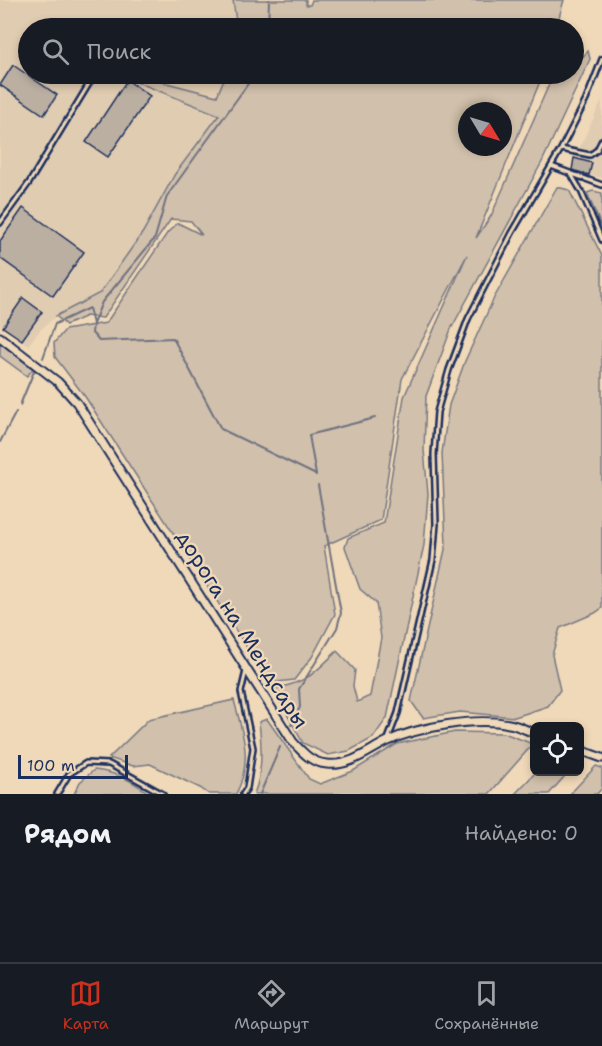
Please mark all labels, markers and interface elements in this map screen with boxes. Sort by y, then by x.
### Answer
search box [18,18,584,84]
icon: search [39,35,72,68]
text: Поиск [87,37,151,66]
north arrow [458,102,512,156]
street label: дорога на Мендсары [170,525,316,734]
map controls [530,722,584,776]
button: locate [530,722,584,776]
scale bar [18,752,128,780]
text: 100 m [27,755,75,776]
text: Рядом [24,816,111,851]
text: Найдено: 0 [465,820,578,846]
tab: Карта [63,977,109,1034]
tab: Маршрут [234,977,309,1034]
tab: Сохранённые [435,977,539,1034]

